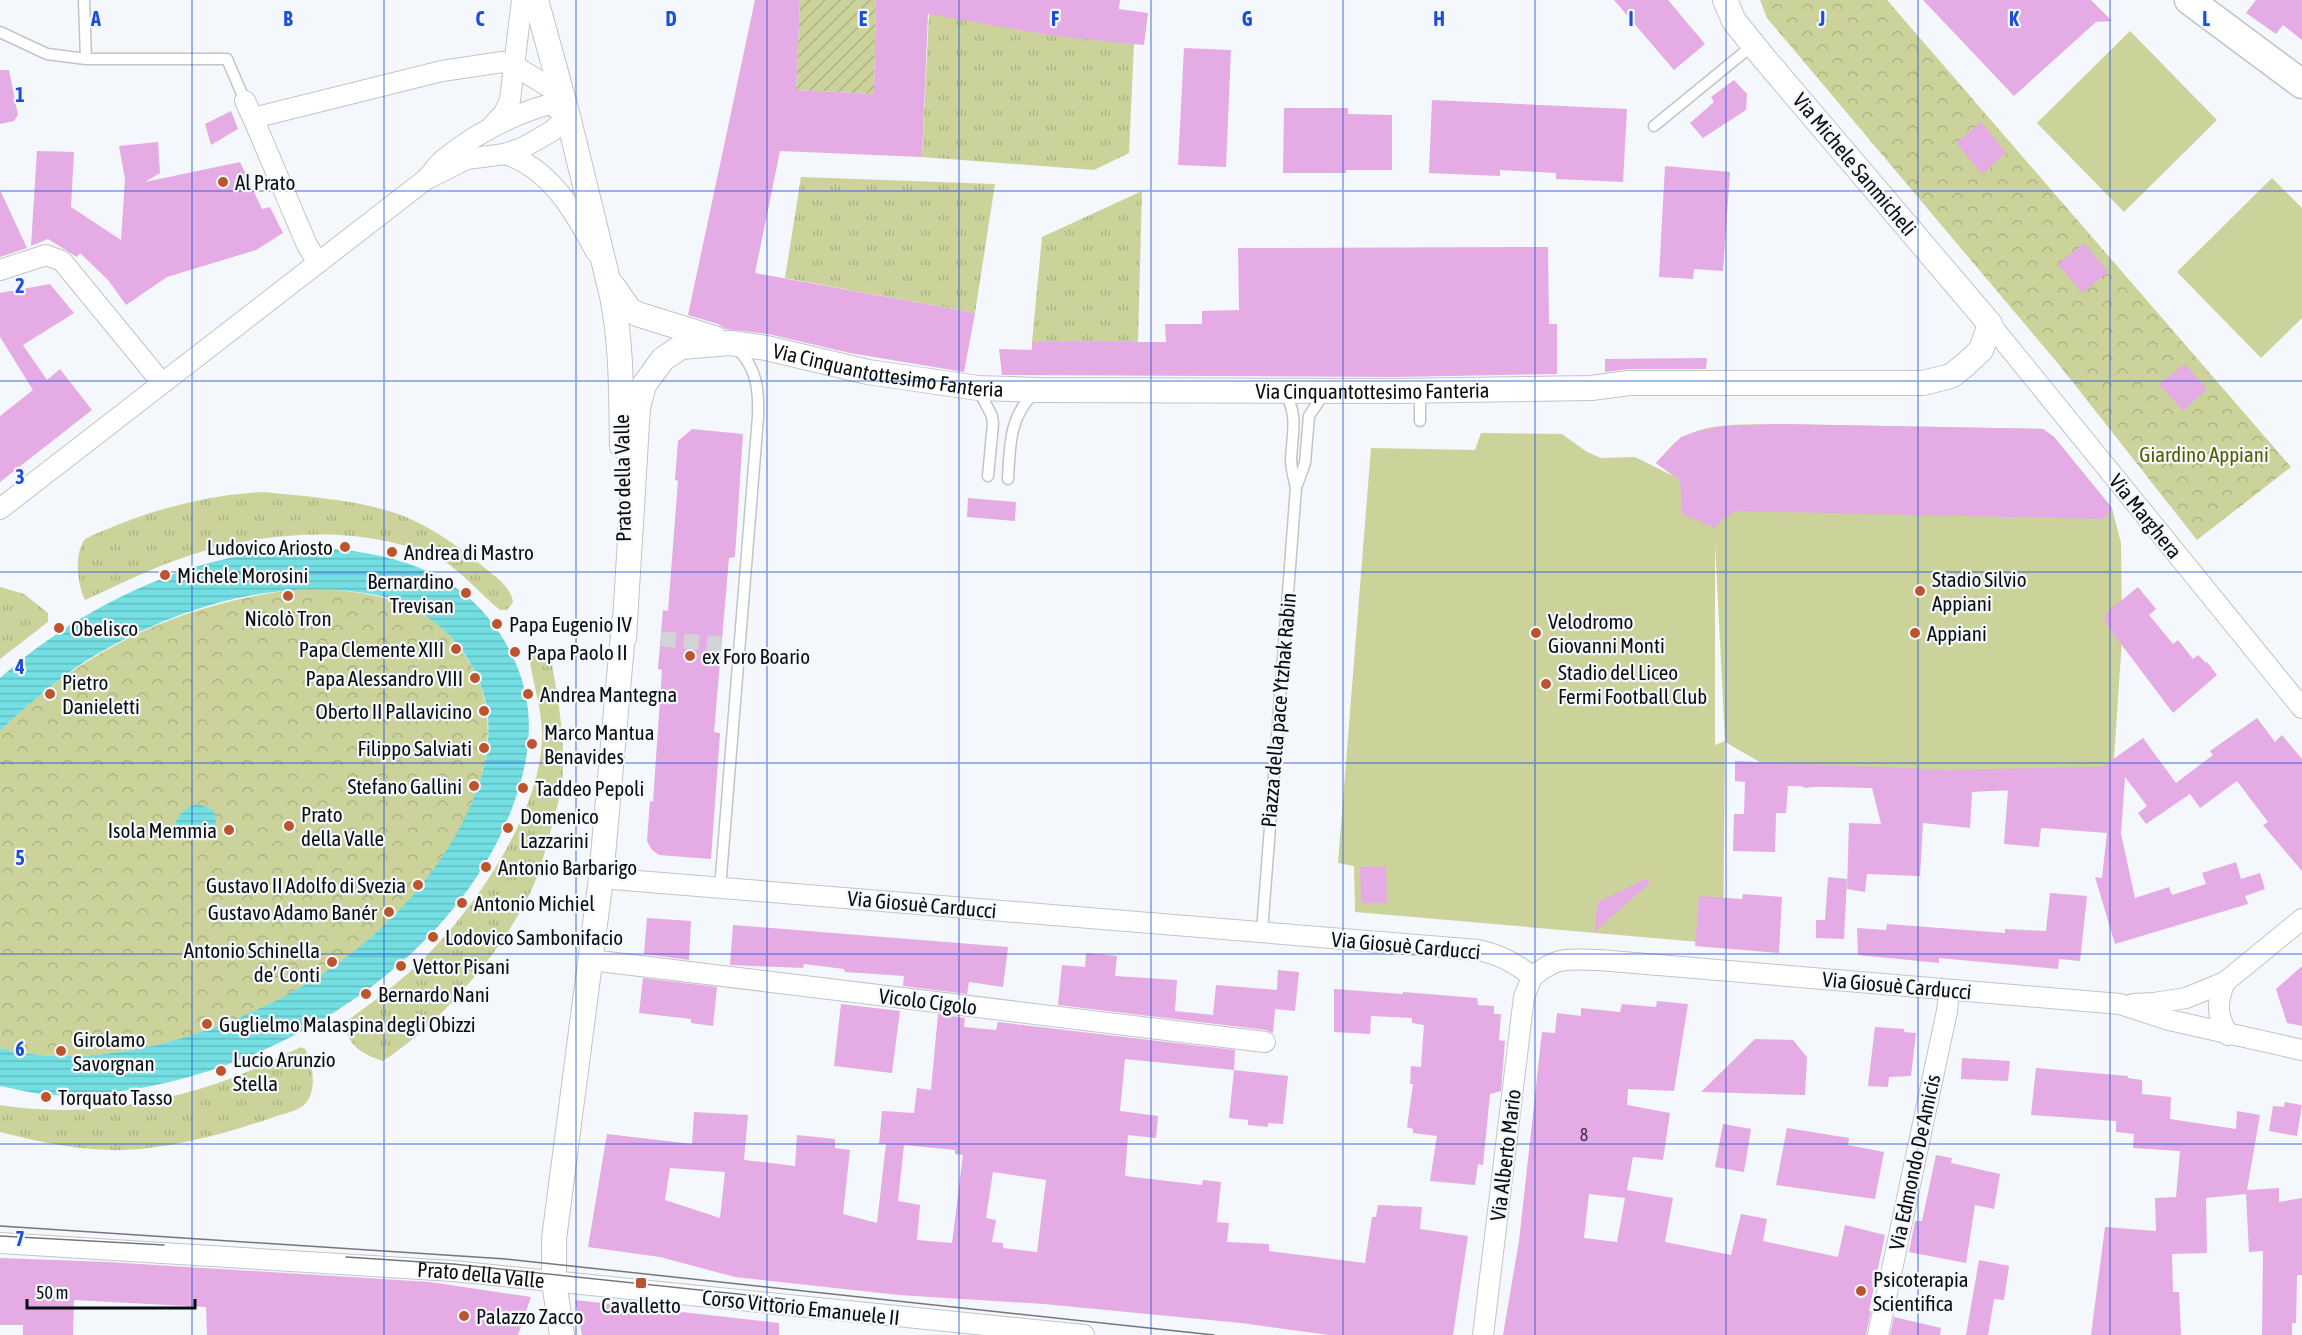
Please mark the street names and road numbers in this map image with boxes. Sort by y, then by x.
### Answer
street label: Via Michele Sanmicheli [1788,88,1922,240]
street label: Via Cinquantottesimo Fanteria [771,338,1004,401]
street label: Via Cinquantottesimo Fanteria [1255,378,1490,403]
street label: Prato della Valle [609,414,635,542]
street label: Via Marghera [2105,469,2187,563]
street label: Piazza della pace Ytzhak Rabin [1256,592,1300,828]
street label: Via Giosuè Carducci [847,886,997,922]
street label: Via Giosuè Carducci [1331,927,1481,963]
street label: Via Giosuè Carducci [1822,967,1972,1003]
street label: Vicolo Cigolo [877,983,979,1019]
street label: Via Edmondo De Amicis [1884,1072,1944,1252]
street label: Via Alberto Mario [1485,1088,1525,1222]
street label: Prato della Valle [417,1257,546,1292]
street label: Corso Vittorio Emanuele II [701,1285,901,1329]

